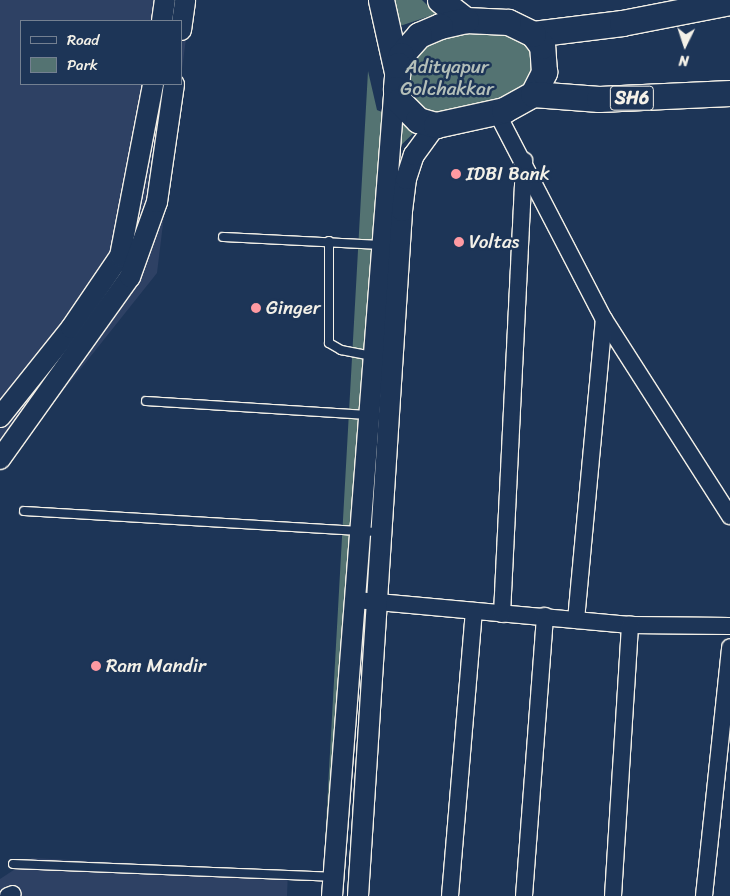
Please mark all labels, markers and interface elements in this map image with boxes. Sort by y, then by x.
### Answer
legend [20,20,182,85]
north arrow [660,20,710,70]
text: Road [67,27,99,53]
text: N [678,48,690,73]
text: Park [67,52,98,78]
park label: Adityapur Golchakkar [400,56,494,100]
road number: SH6 [610,82,654,114]
place label: IDBI Bank [466,163,550,185]
marker: IDBI Bank [450,168,462,180]
place label: Voltas [469,231,519,253]
marker: Voltas [453,236,465,248]
place label: Ginger [266,297,320,319]
marker: Ginger [250,302,262,314]
place label: Ram Mandir [106,655,205,677]
marker: Ram Mandir [90,660,102,672]

